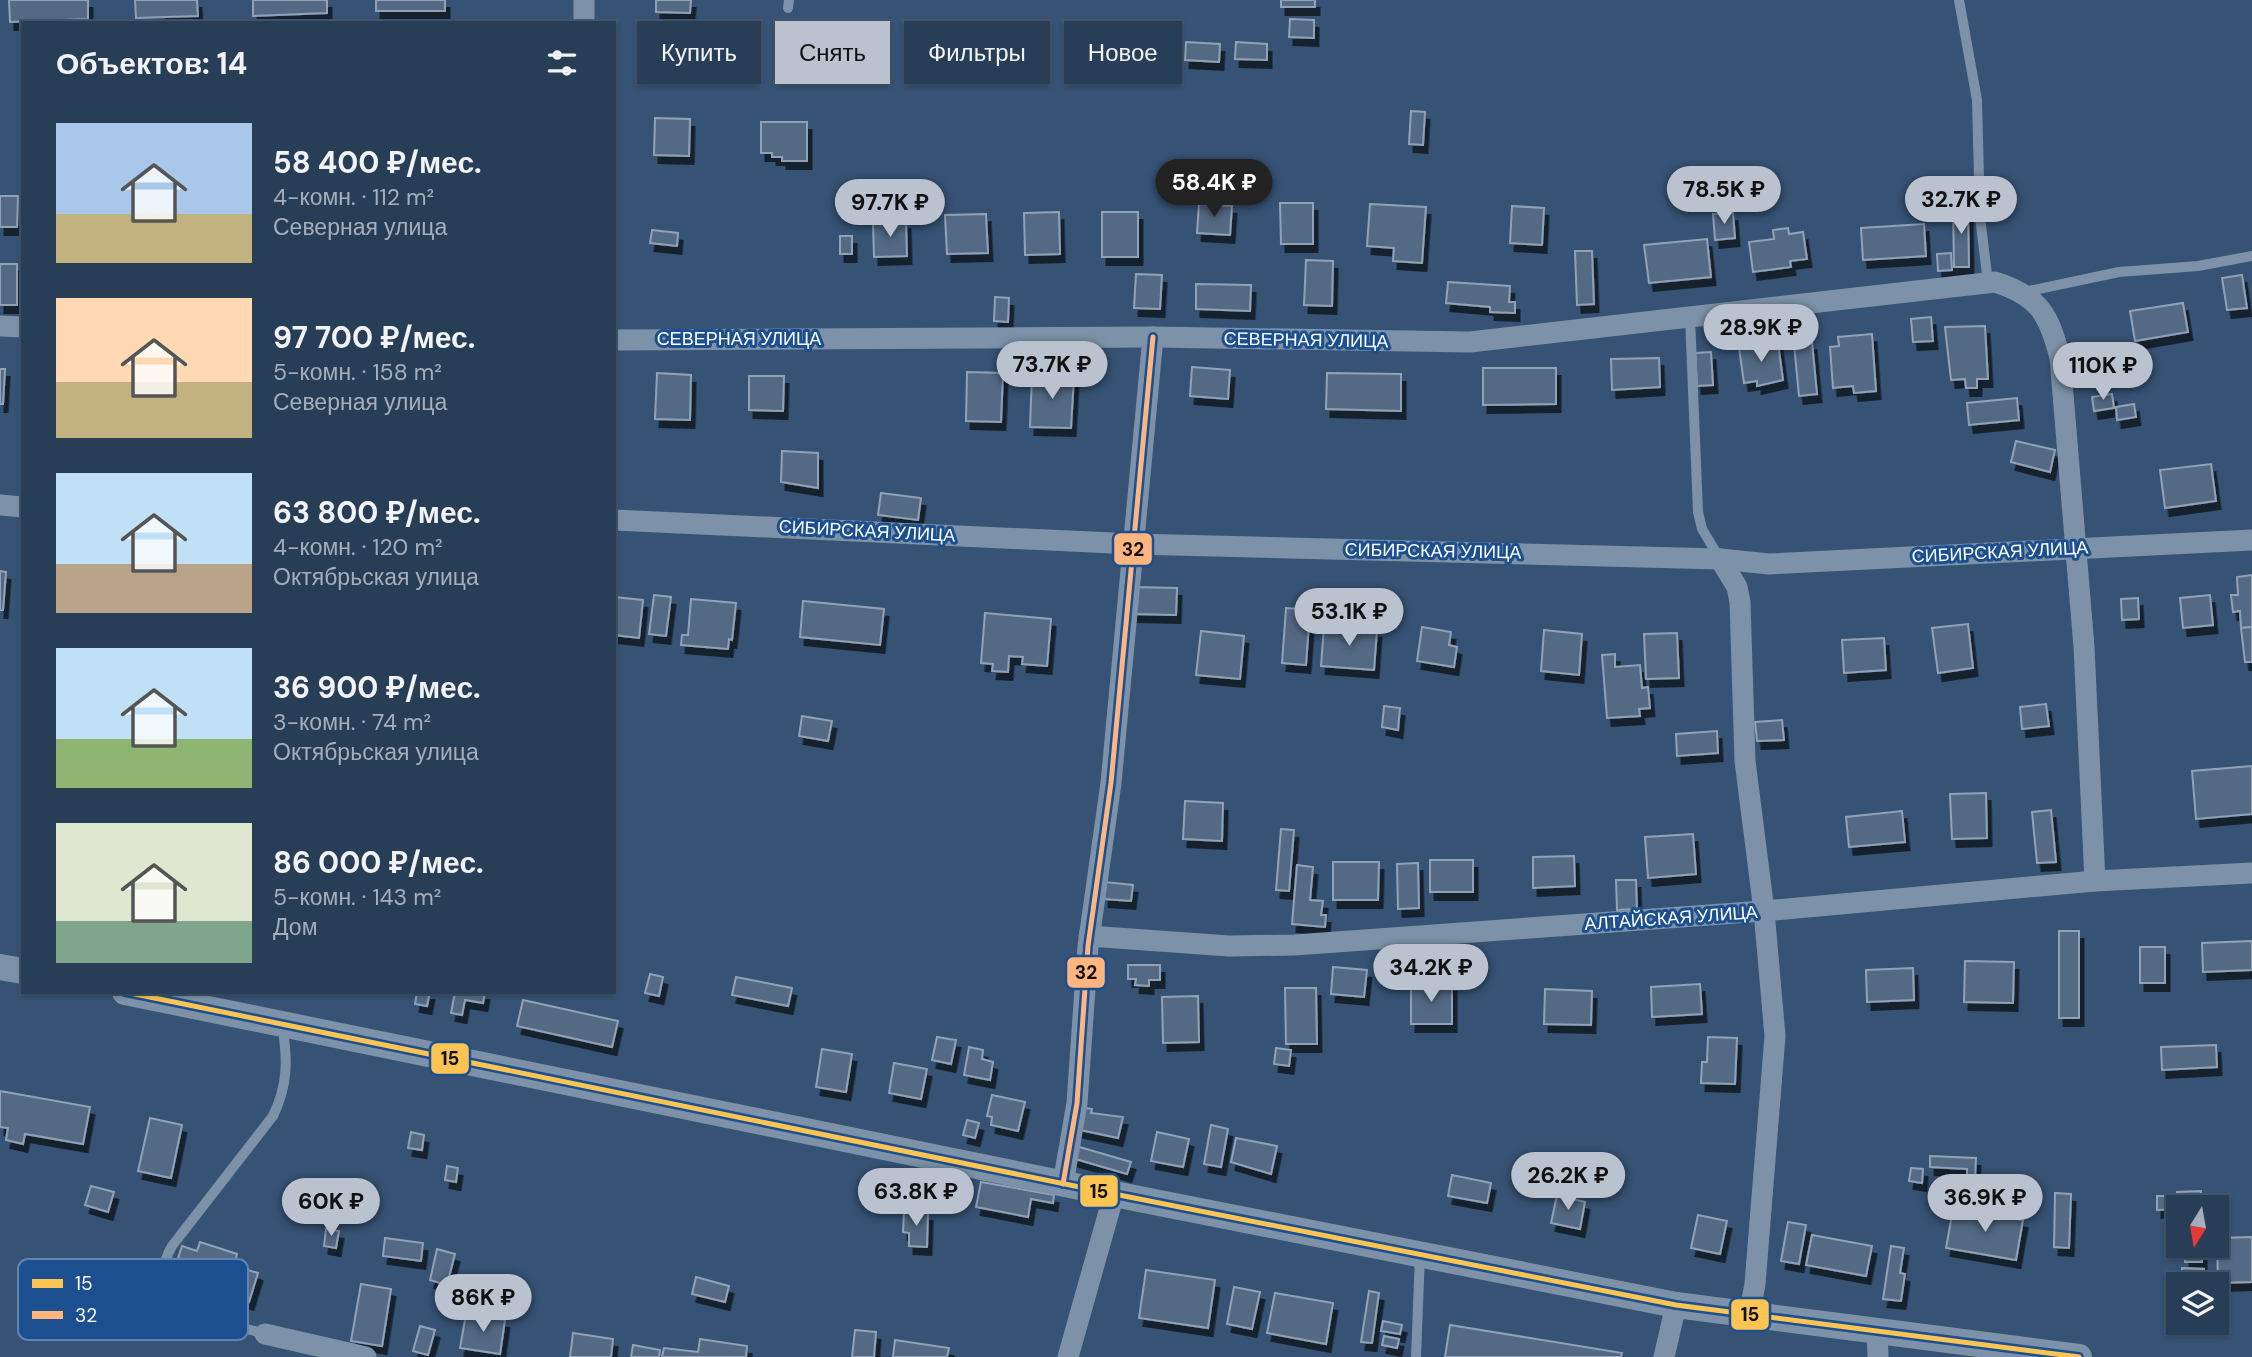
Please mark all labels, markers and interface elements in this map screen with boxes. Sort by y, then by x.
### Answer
chip: Купить [637,21,761,84]
chip: Снять [775,21,890,84]
chip: Фильтры [904,21,1050,84]
chip: Новое [1064,21,1182,84]
text: Объектов: 14 [56,44,247,83]
icon: filters [543,44,581,82]
text: 58 400 ₽/мес. [273,143,482,182]
icon: home [112,151,196,235]
pin: 58.4K ₽ [1149,160,1279,219]
pin: 78.5K ₽ [1659,166,1789,226]
text: 58.4K ₽ [1171,167,1257,197]
text: 78.5K ₽ [1683,174,1765,204]
pin: 32.7K ₽ [1896,176,2026,236]
pin: 97.7K ₽ [825,180,955,239]
text: 4-комн. · 112 m² [273,182,434,212]
text: 32.7K ₽ [1921,184,2001,214]
text: 97.7K ₽ [851,187,929,217]
text: Северная улица [273,212,447,242]
pin: 28.9K ₽ [1696,304,1826,364]
text: 28.9K ₽ [1720,312,1802,342]
text: 97 700 ₽/мес. [273,318,475,357]
icon: home [112,326,196,410]
street label: СЕВЕРНАЯ УЛИЦА [657,327,821,351]
street label: СЕВЕРНАЯ УЛИЦА [1223,327,1389,353]
pin: 73.7K ₽ [987,342,1117,401]
pin: 110K ₽ [2046,342,2160,402]
text: 73.7K ₽ [1013,349,1091,379]
text: 110K ₽ [2069,350,2137,380]
text: 5-комн. · 158 m² [273,357,442,387]
text: Северная улица [273,387,447,417]
text: 63 800 ₽/мес. [273,493,481,532]
icon: home [112,501,196,585]
street label: СИБИРСКАЯ УЛИЦА [778,514,956,548]
text: 4-комн. · 120 m² [273,532,443,562]
line badge: 32 [1113,532,1153,566]
street label: СИБИРСКАЯ УЛИЦА [1911,535,2089,569]
text: 32 [1122,537,1144,562]
street label: СИБИРСКАЯ УЛИЦА [1344,537,1522,565]
text: Октябрьская улица [273,562,479,592]
pin: 53.1K ₽ [1284,588,1414,648]
text: 53.1K ₽ [1310,596,1388,626]
text: 36 900 ₽/мес. [273,668,481,707]
icon: home [112,676,196,760]
text: 3-комн. · 74 m² [273,707,431,737]
text: Октябрьская улица [273,737,479,767]
text: 86 000 ₽/мес. [273,843,484,882]
icon: home [112,851,196,935]
text: 5-комн. · 143 m² [273,882,441,912]
street label: АЛТАЙСКАЯ УЛИЦА [1583,900,1759,936]
text: Дом [273,912,317,942]
pin: 34.2K ₽ [1366,944,1496,1004]
text: 34.2K ₽ [1389,952,1473,982]
line badge: 32 [1066,956,1106,989]
text: 32 [1075,960,1097,985]
line badge: 15 [430,1042,470,1075]
text: 15 [441,1046,459,1071]
pin: 26.2K ₽ [1503,1152,1633,1212]
text: 26.2K ₽ [1527,1160,1609,1190]
pin: 63.8K ₽ [851,1168,981,1228]
line badge: 15 [1079,1174,1119,1208]
pin: 36.9K ₽ [1920,1174,2050,1234]
text: 63.8K ₽ [874,1176,958,1206]
pin: 60K ₽ [282,1178,380,1238]
text: 15 [1090,1179,1108,1204]
text: 36.9K ₽ [1944,1182,2026,1212]
text: 60K ₽ [298,1186,364,1216]
north arrow [2166,1195,2230,1258]
map controls [2166,1195,2229,1335]
legend [18,1259,248,1340]
text: 15 [75,1271,93,1296]
button: layers [2166,1272,2229,1335]
pin: 86K ₽ [434,1274,532,1334]
text: 86K ₽ [451,1282,515,1312]
line badge: 15 [1730,1298,1770,1331]
text: 15 [1741,1302,1759,1327]
text: 32 [75,1303,97,1328]

